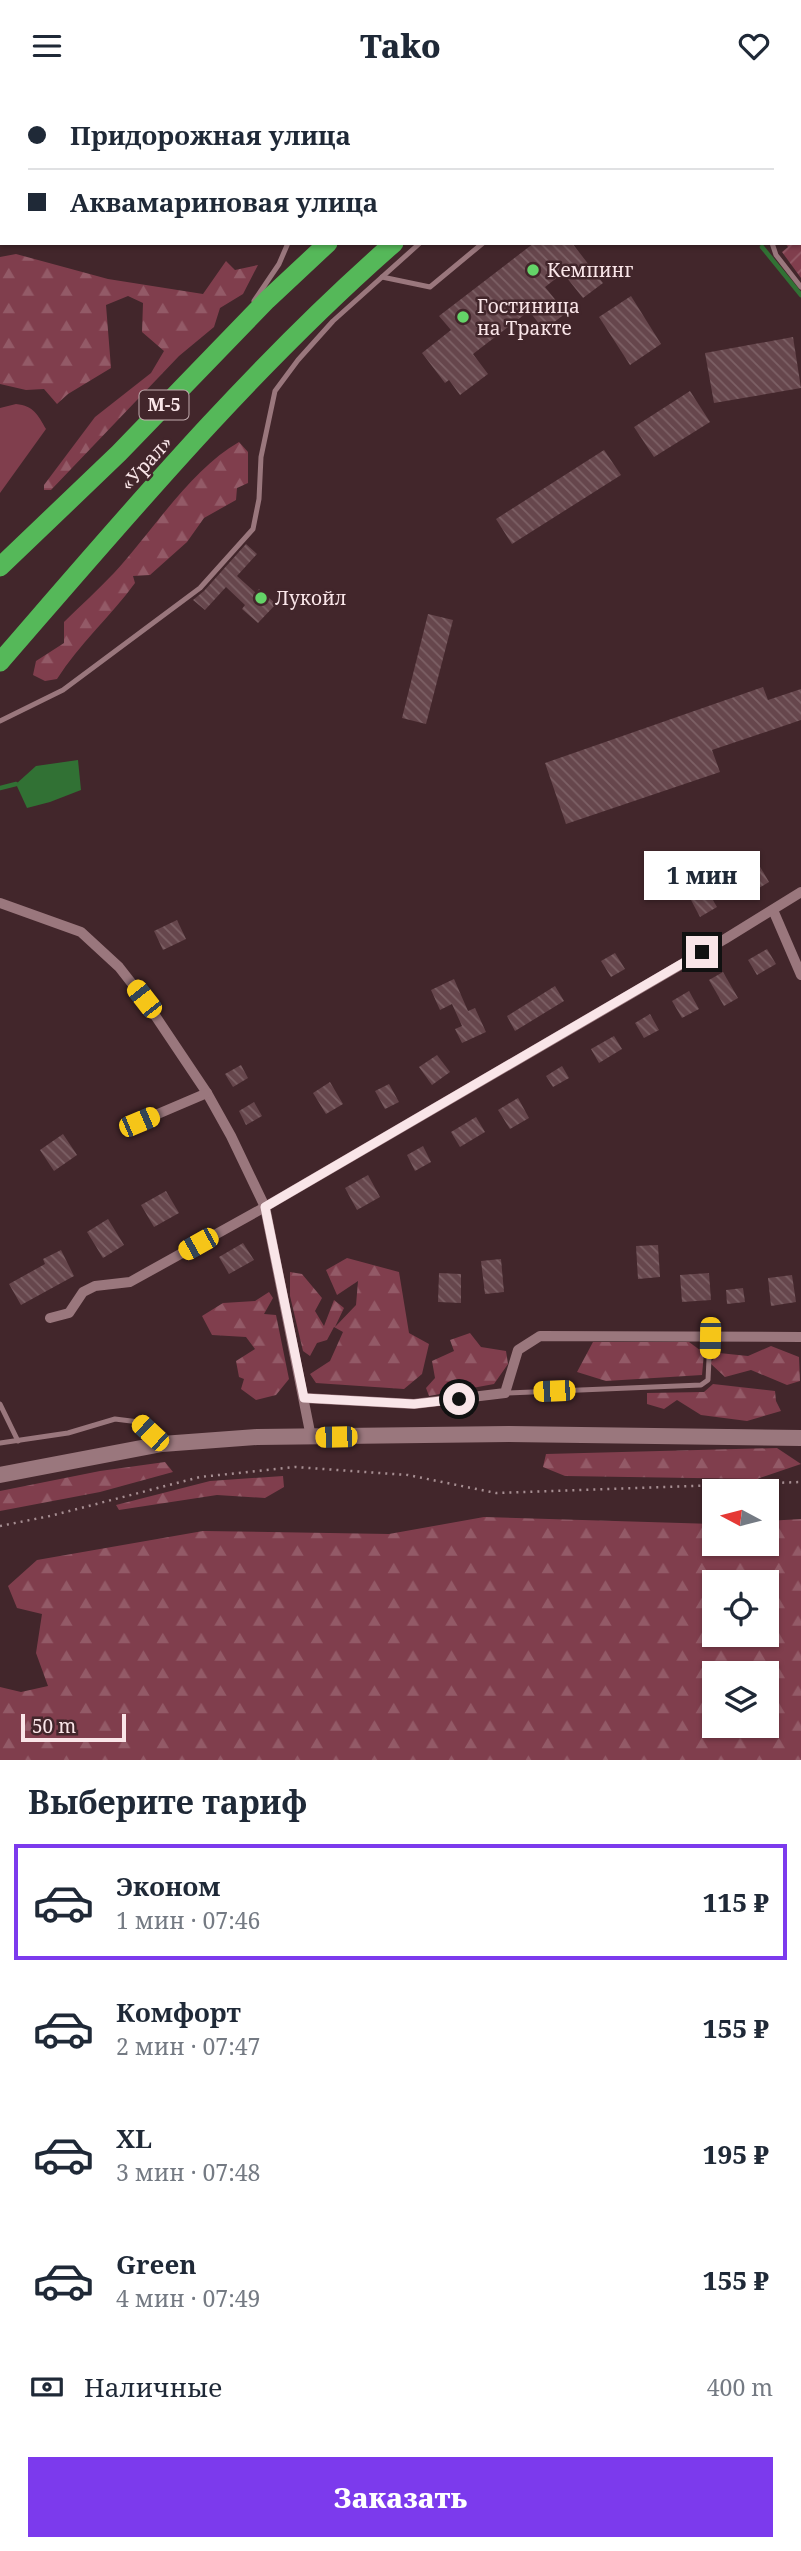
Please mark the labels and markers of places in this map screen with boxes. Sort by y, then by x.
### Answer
place label: Кемпинг [547,257,633,283]
marker: Кемпинг [525,262,541,278]
place label: Гостиница на Тракте [477,293,580,341]
marker: Гостиница на Тракте [455,309,471,325]
place label: Лукойл [275,585,346,611]
marker: Лукойл [253,590,269,606]

